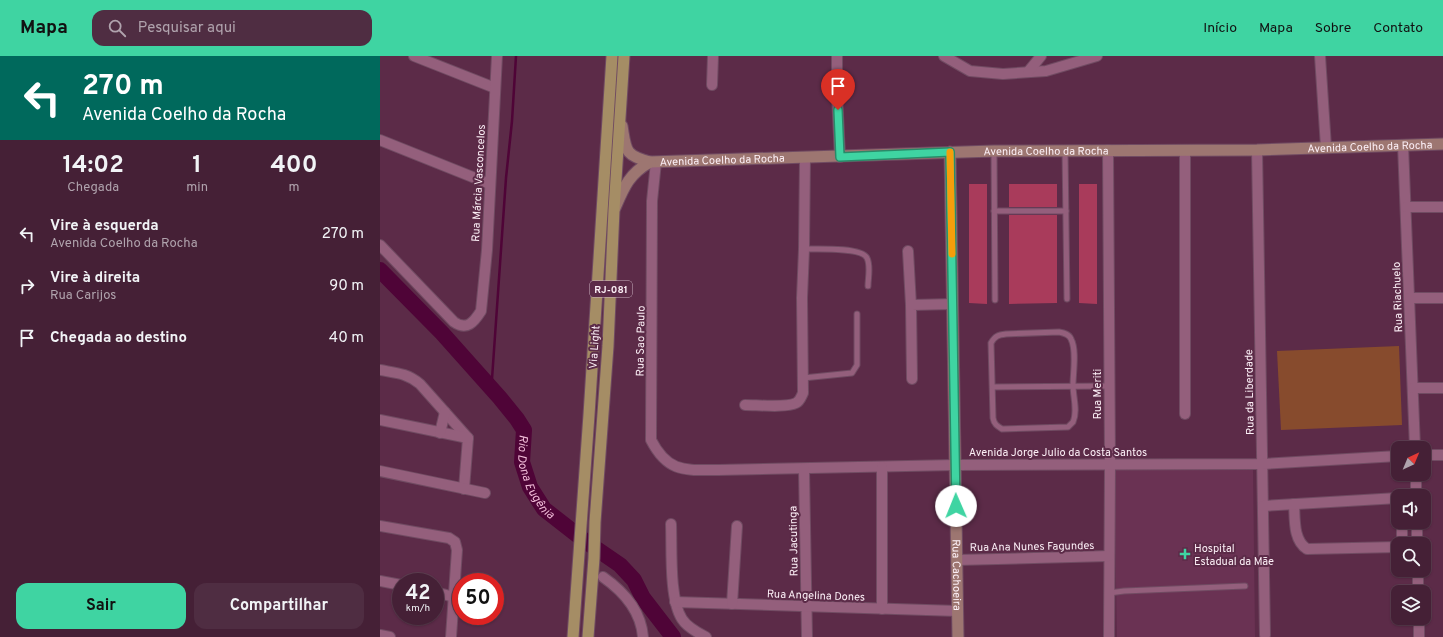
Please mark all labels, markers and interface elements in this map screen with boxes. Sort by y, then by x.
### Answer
search box [92,10,372,46]
text: Mapa [20,16,68,40]
icon: search [106,17,128,39]
text: Pesquisar aqui [138,19,236,38]
text: Início [1203,20,1237,37]
text: Mapa [1259,20,1293,37]
text: Sobre [1315,20,1351,37]
text: Contato [1373,20,1423,37]
text: 270 m [82,69,164,105]
pin [821,69,855,110]
icon: left [16,72,68,124]
icon: arrive [827,75,849,97]
text: Avenida Coelho da Rocha [82,104,286,127]
street label: Rua Márcia Vasconcelos [469,124,489,242]
street label: Avenida Coelho da Rocha [1307,138,1433,156]
street label: Avenida Coelho da Rocha [983,145,1109,159]
text: 14:02 [62,151,124,181]
text: 1 [192,151,202,181]
text: 400 [270,151,318,181]
street label: Avenida Coelho da Rocha [659,152,785,170]
text: Chegada [67,180,119,196]
text: min [186,180,208,196]
text: m [288,180,299,196]
text: Vire à esquerda [50,217,159,236]
icon: left [16,223,38,245]
text: 270 m [322,225,364,244]
text: Avenida Coelho da Rocha [50,236,198,252]
street label: Rua Riachuelo [1390,261,1406,333]
text: Vire à direita [50,269,140,288]
icon: right [16,275,38,297]
text: 90 m [329,277,364,296]
road number: RJ-081 [590,281,632,297]
text: Rua Carijos [50,288,116,304]
street label: Rua Sao Paulo [633,306,649,377]
street label: Via Light [586,325,604,369]
icon: arrive [16,327,38,349]
text: Chegada ao destino [50,329,187,348]
text: 40 m [329,329,364,348]
street label: Rua da Liberdade [1242,349,1258,435]
street label: Rua Meriti [1091,369,1105,419]
water label: Rio Dona Eugênia [513,434,558,524]
north arrow [1391,441,1431,481]
map controls [1391,441,1431,625]
street label: Avenida Jorge Julio da Costa Santos [969,446,1147,460]
position arrow [935,485,977,527]
button: sound [1391,489,1431,529]
street label: Rua Jacutinga [786,505,802,576]
button: search [1391,537,1431,577]
street label: Rua Cachoeira [948,539,964,611]
street label: Rua Ana Nunes Fagundes [970,539,1094,555]
place label: Hospital Estadual da Mãe [1194,542,1274,569]
marker: Hospital Estadual da Mãe [1179,548,1191,560]
speed limit sign: 50 [452,573,504,625]
text: 42 [405,581,431,607]
button: Sair [16,583,186,629]
button: Compartilhar [194,583,364,629]
button: layers [1391,585,1431,625]
street label: Rua Angelina Dones [767,587,865,605]
text: km/h [406,602,430,615]

